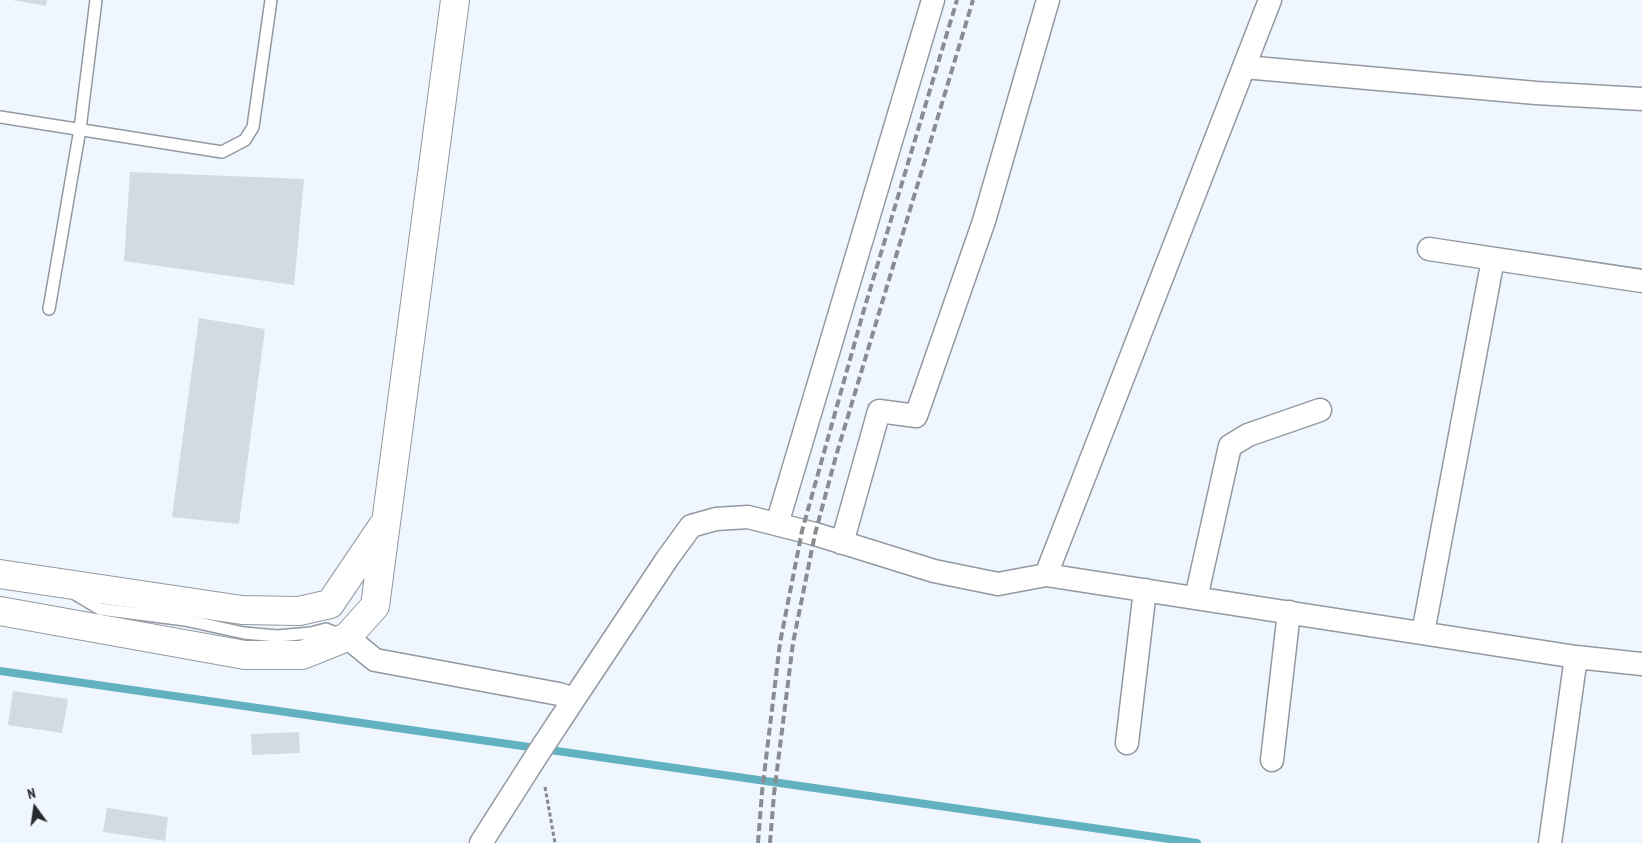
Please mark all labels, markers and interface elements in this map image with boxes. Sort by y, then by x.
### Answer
north arrow [10,783,60,833]
text: N [26,784,37,803]

